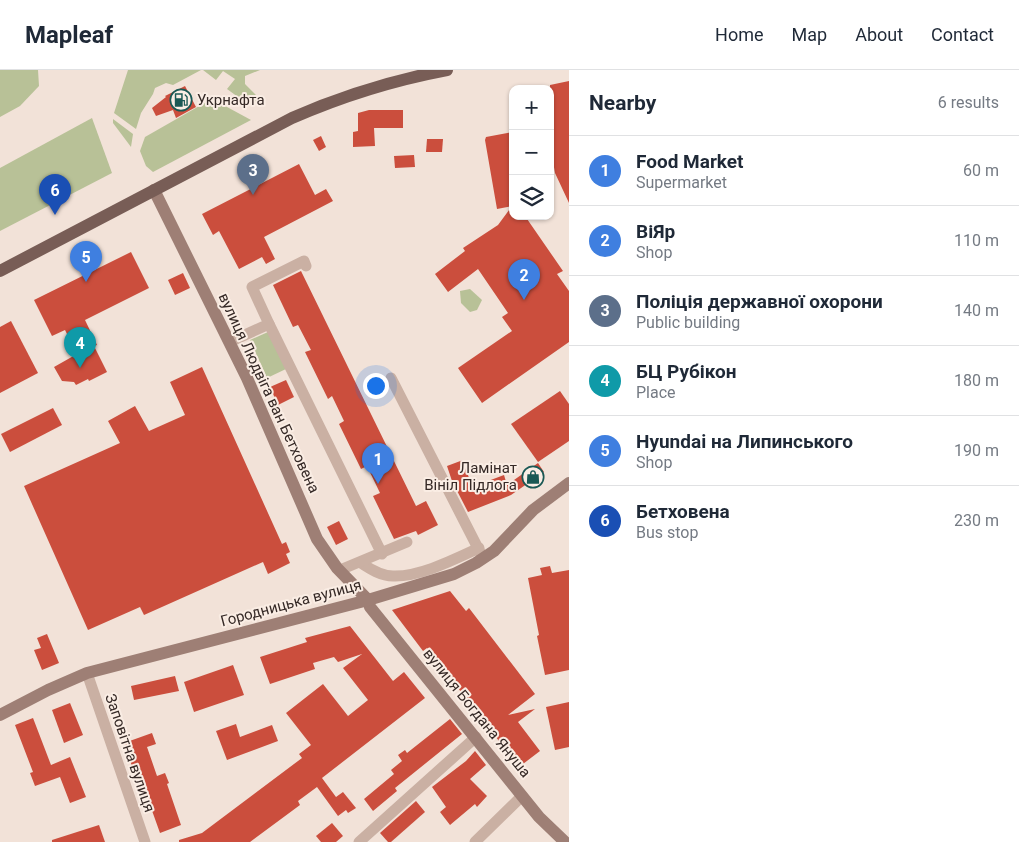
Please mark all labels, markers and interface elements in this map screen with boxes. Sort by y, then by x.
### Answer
text: Mapleaf [25,21,113,49]
text: Home [715,24,764,45]
text: Map [792,24,827,45]
text: About [855,24,903,45]
text: Contact [931,24,994,45]
map controls [509,85,554,220]
button: + [509,85,554,130]
fuel station icon: Укрнафта [169,88,193,112]
place label: Укрнафта [197,91,265,109]
text: Nearby [589,91,656,115]
text: 6 results [938,93,999,112]
button: − [509,130,554,175]
text: Food Market [636,150,744,173]
pin: 3 [237,154,269,195]
text: 1 [600,161,610,180]
text: 60 m [963,161,999,180]
text: Supermarket [636,173,727,192]
pin: 6 [39,174,71,215]
button: layers [509,175,554,220]
text: ВіЯр [636,220,675,243]
text: 2 [600,231,610,250]
text: 110 m [954,231,999,250]
pin: 5 [70,241,102,282]
text: Shop [636,243,672,262]
pin: 2 [508,259,540,300]
street label: вулиця Людвіга ван Бетховена [215,290,323,496]
text: Поліція державної охорони [636,290,883,313]
text: 3 [600,301,610,320]
text: 140 m [954,301,999,320]
text: Public building [636,313,740,332]
pin: 4 [64,327,96,368]
text: БЦ Рубікон [636,360,737,383]
text: 4 [600,371,610,390]
text: 180 m [954,371,999,390]
your location [363,373,389,399]
text: Place [636,383,676,402]
text: Hyundai на Липинського [636,430,853,453]
text: 5 [600,441,610,460]
text: 190 m [954,441,999,460]
pin: 1 [362,443,394,484]
text: Shop [636,453,672,472]
place label: Ламінат Вініл Підлога [424,459,517,494]
shop icon: Ламінат Вініл Підлога [521,465,545,489]
text: Бетховена [636,500,730,523]
text: 6 [600,511,610,530]
text: 230 m [954,511,999,530]
text: Bus stop [636,523,698,542]
street label: Городницька вулиця [219,576,363,630]
street label: вулиця Богдана Януша [419,645,535,781]
street label: Заповітна вулиця [101,691,159,815]

